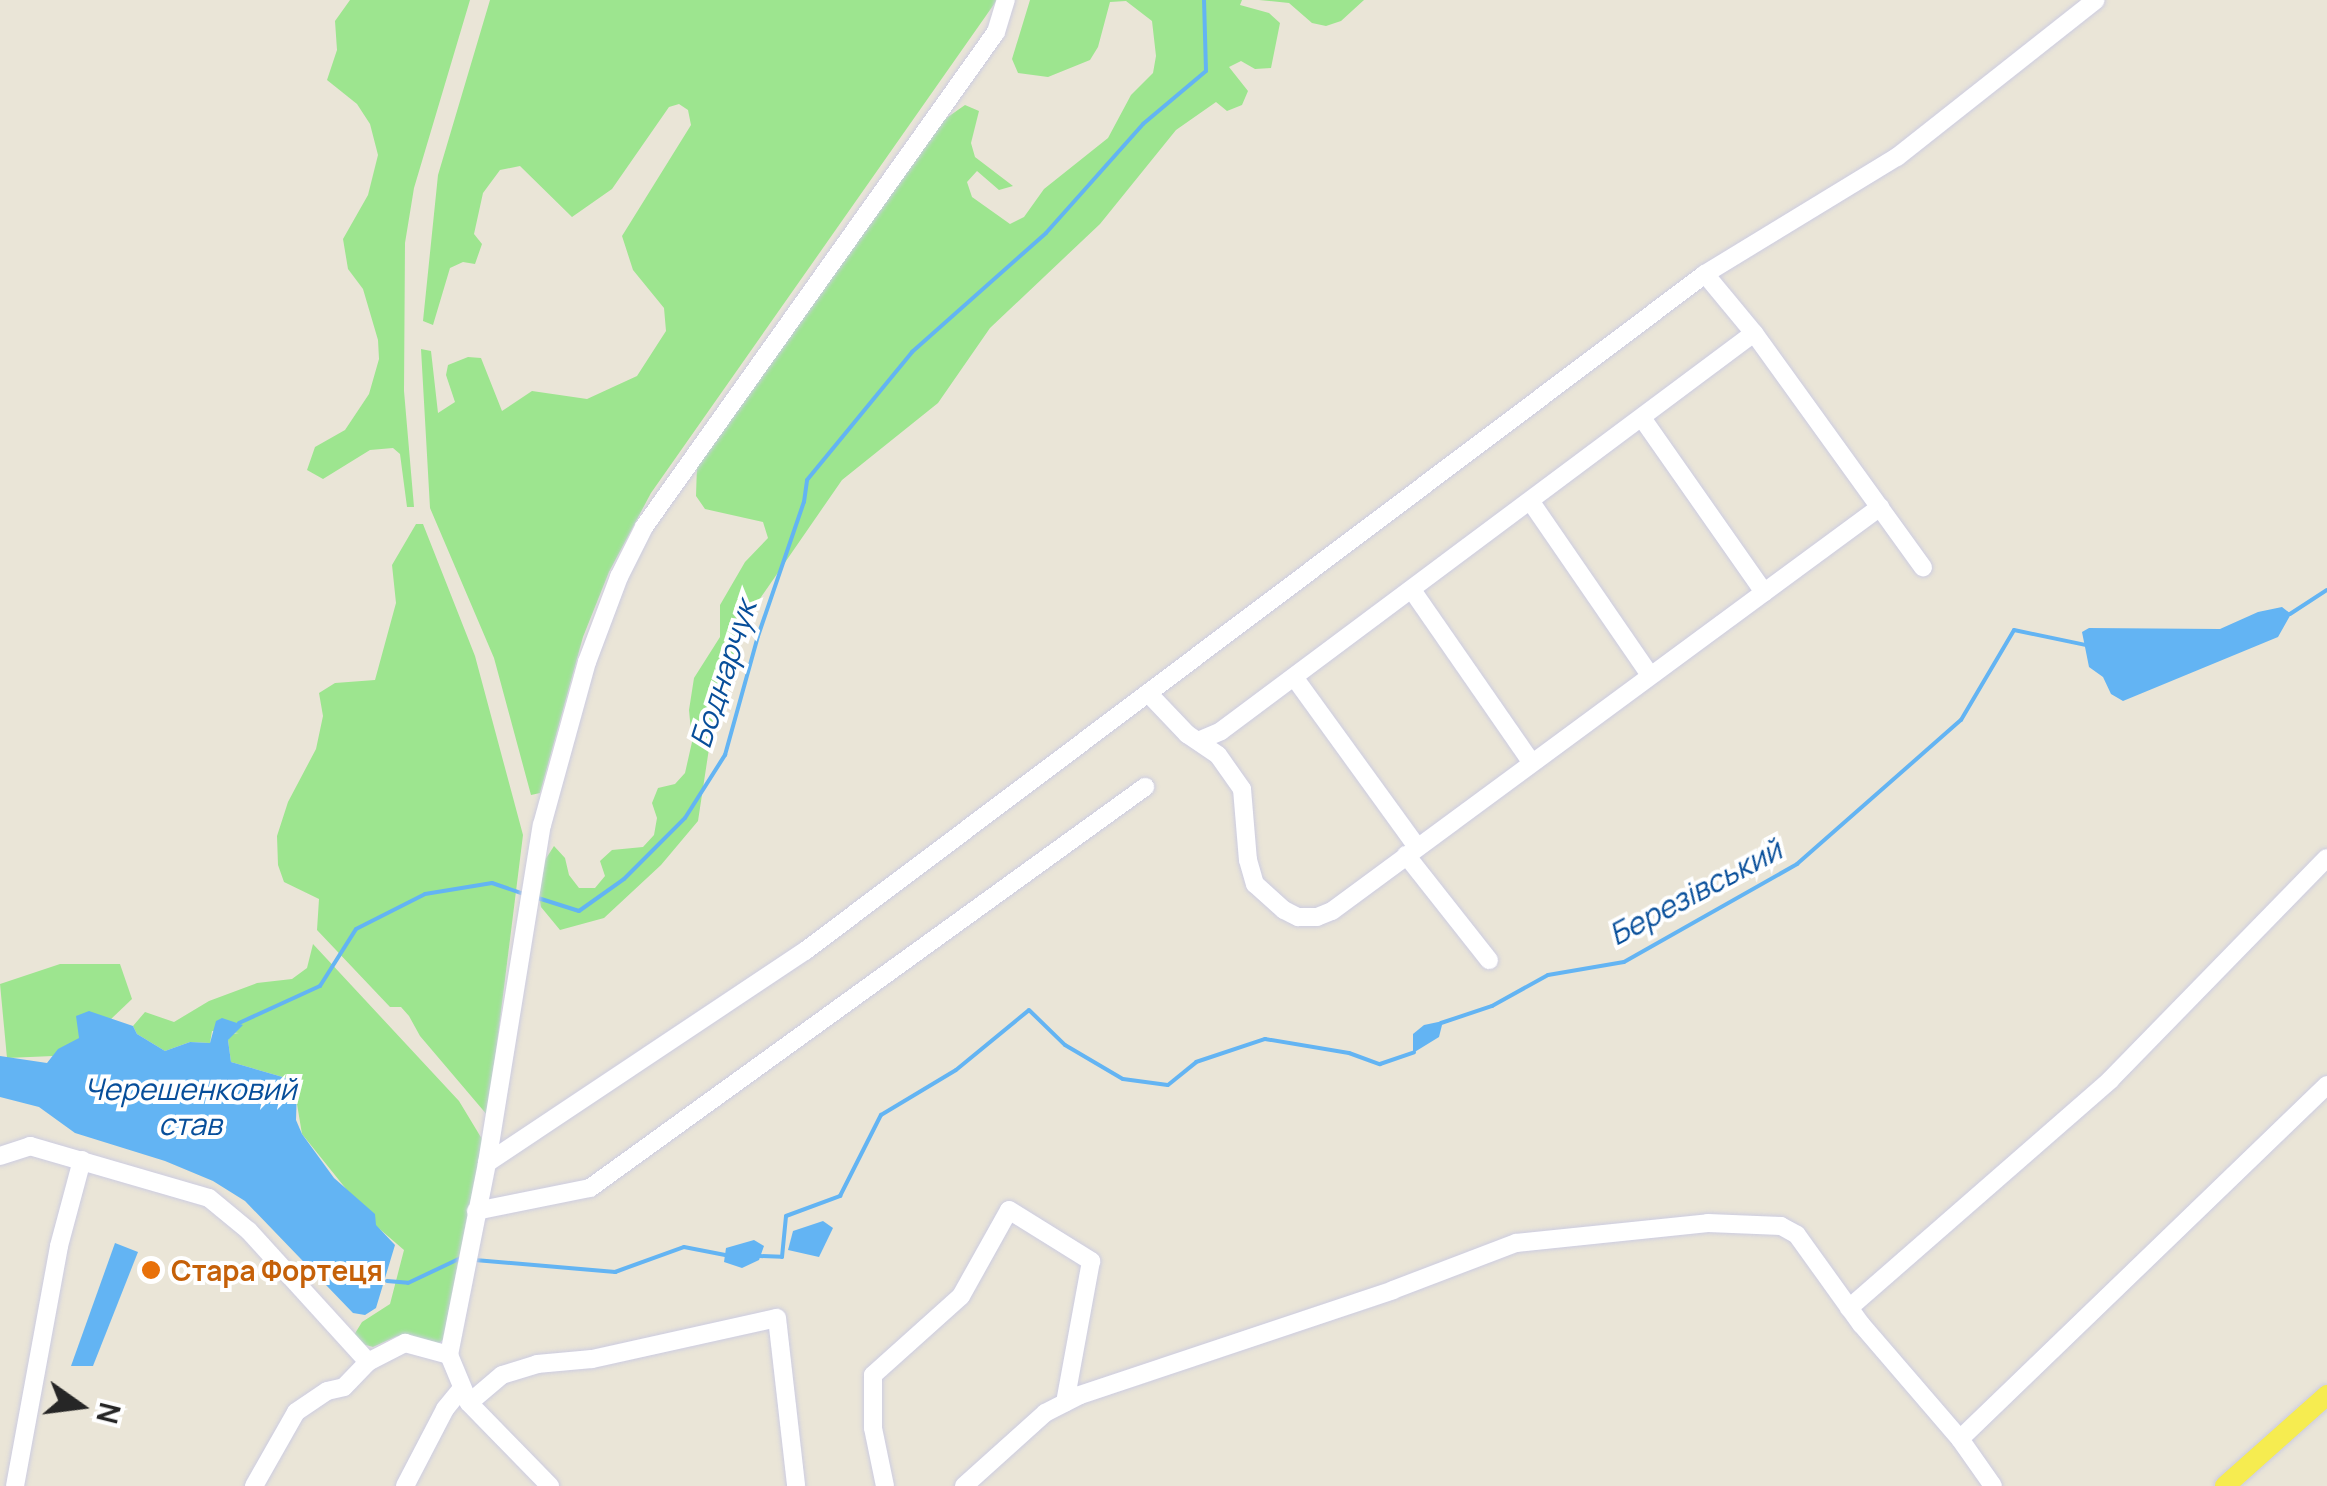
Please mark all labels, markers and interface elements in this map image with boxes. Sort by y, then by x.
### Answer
water label: Боднарчук [682,596,764,752]
water label: Березівський [1603,831,1787,953]
water label: Черешенковий став [84,1071,296,1142]
place label: Стара Фортеця [171,1253,383,1287]
marker: Стара Фортеця [140,1259,162,1281]
north arrow [30,1356,130,1456]
text: N [88,1399,130,1428]

